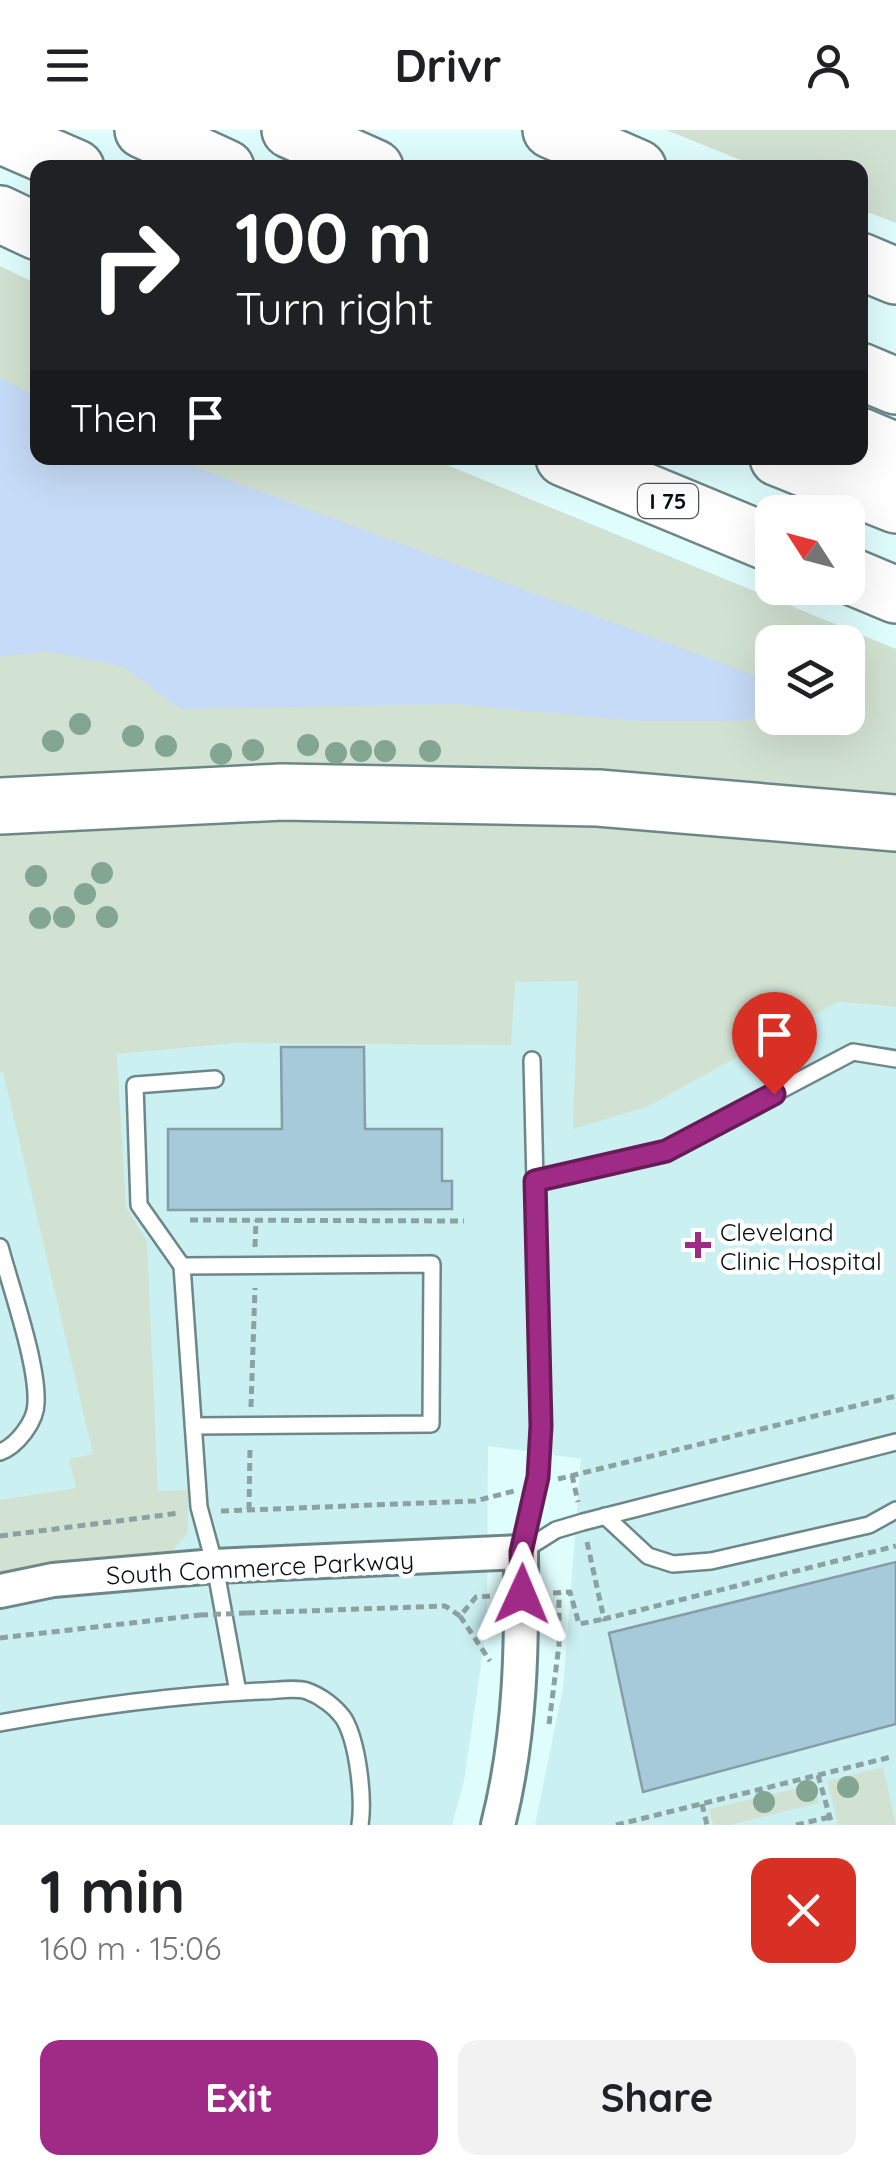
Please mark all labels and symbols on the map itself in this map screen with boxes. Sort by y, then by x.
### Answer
road number: I 75 [638,484,698,518]
north arrow [755,495,865,605]
pin [732,992,817,1095]
place label: Cleveland Clinic Hospital [720,1216,882,1276]
marker: Cleveland Clinic Hospital [685,1232,711,1258]
position arrow [470,1542,574,1646]
street label: South Commerce Parkway [105,1543,415,1591]

